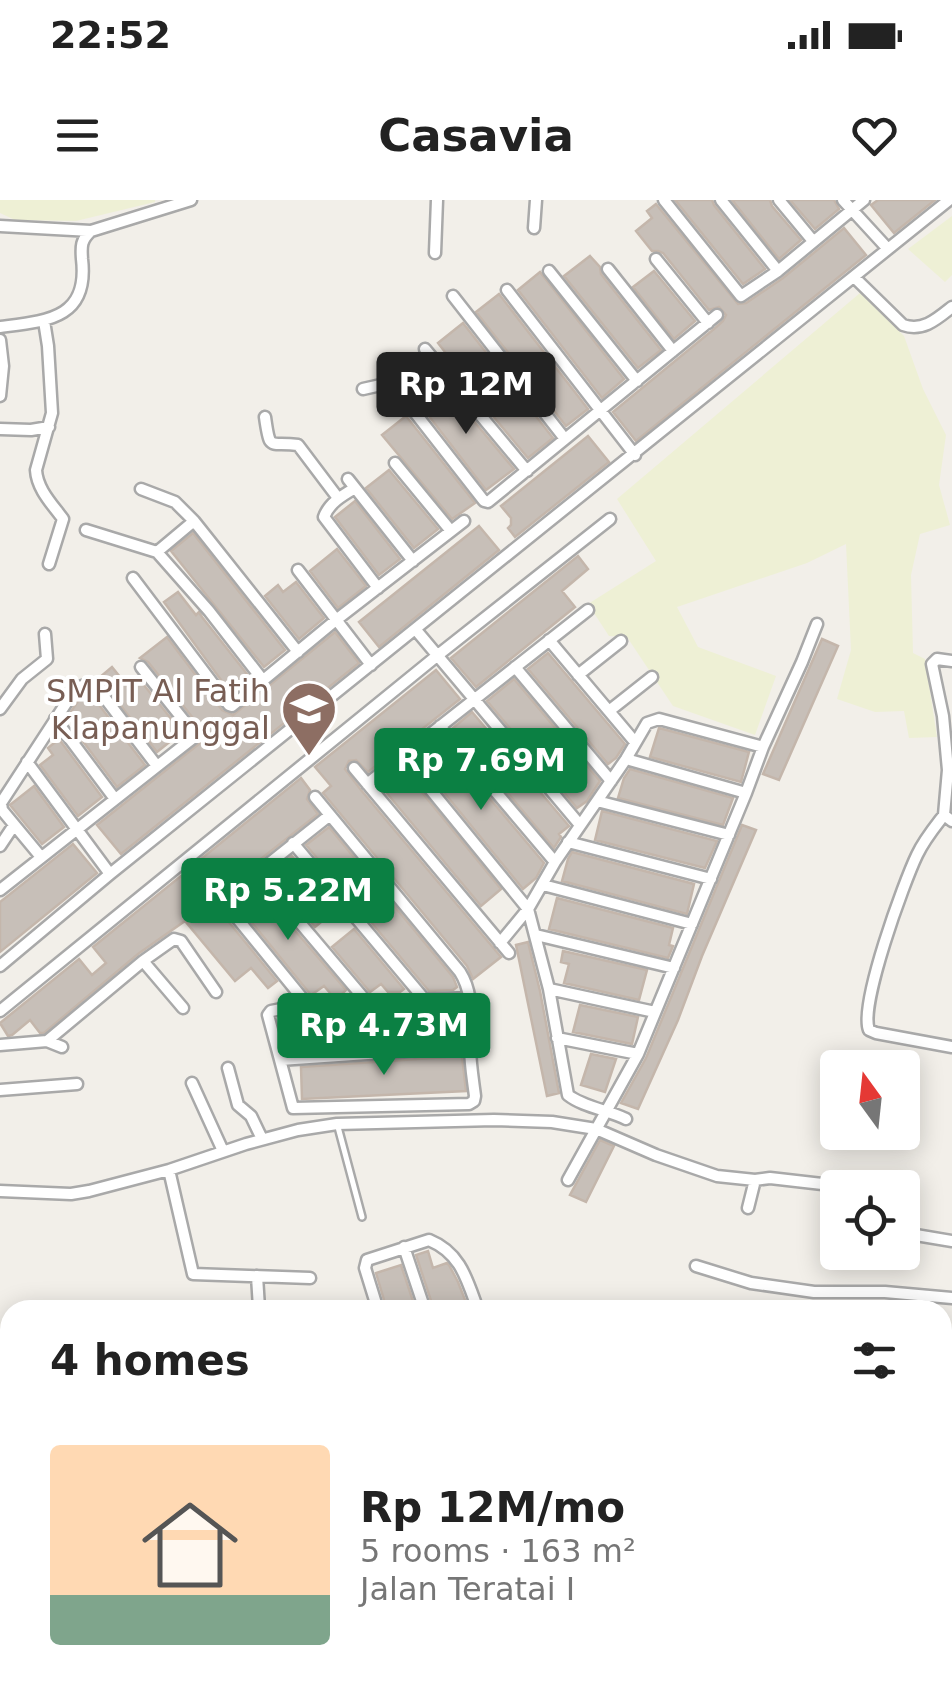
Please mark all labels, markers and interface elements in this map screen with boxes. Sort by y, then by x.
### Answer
text: 22:52 [50,13,171,57]
icon: menu [50,108,105,163]
icon: heart [847,108,902,163]
text: Casavia [378,109,574,162]
pin: Rp 12M [385,352,547,437]
text: Rp 12M [398,365,534,403]
place label: SMPIT Al Fatih Klapanunggal [46,672,270,747]
school or university icon: SMPIT Al Fatih Klapanunggal [279,679,339,758]
pin: Rp 7.69M [378,728,584,813]
text: Rp 7.69M [396,741,566,779]
pin: Rp 5.22M [185,858,391,943]
text: Rp 5.22M [203,871,373,909]
pin: Rp 4.73M [281,993,487,1078]
text: Rp 4.73M [299,1006,469,1044]
north arrow [820,1050,920,1150]
map controls [820,1050,920,1270]
button: locate [820,1170,920,1270]
icon: filters [847,1333,902,1388]
text: 4 homes [50,1336,250,1385]
text: Rp 12M/mo [360,1483,625,1532]
icon: home [130,1485,250,1605]
text: 5 rooms · 163 m² [360,1532,636,1570]
text: Jalan Teratai I [360,1570,575,1608]

